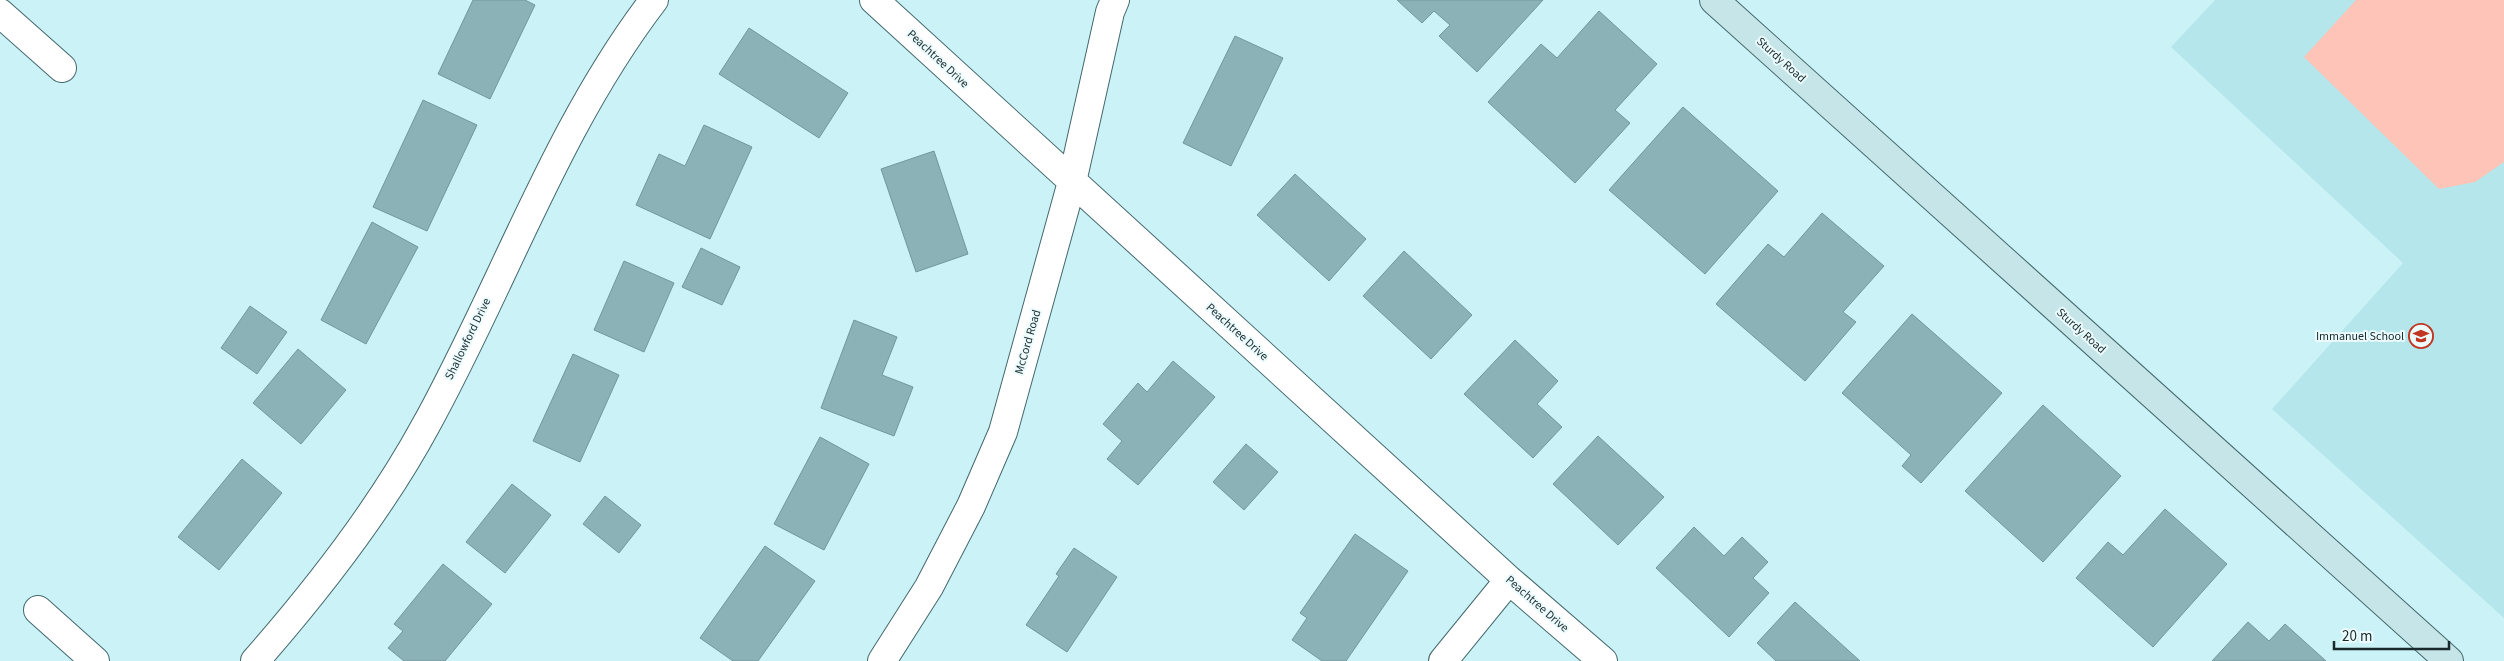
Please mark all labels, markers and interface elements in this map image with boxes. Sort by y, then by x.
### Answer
street label: Peachtree Drive [903,26,973,92]
street label: Sturdy Road [1753,33,1809,87]
street label: Shallowford Drive [441,295,495,383]
street label: Peachtree Drive [1202,299,1272,365]
street label: Sturdy Road [2053,304,2109,358]
street label: McCord Road [1011,308,1045,376]
school or university icon: Immanuel School [2408,323,2434,349]
place label: Immanuel School [2316,328,2404,345]
street label: Peachtree Drive [1502,572,1572,636]
scale bar [2334,618,2449,650]
text: 20 m [2342,626,2372,647]

